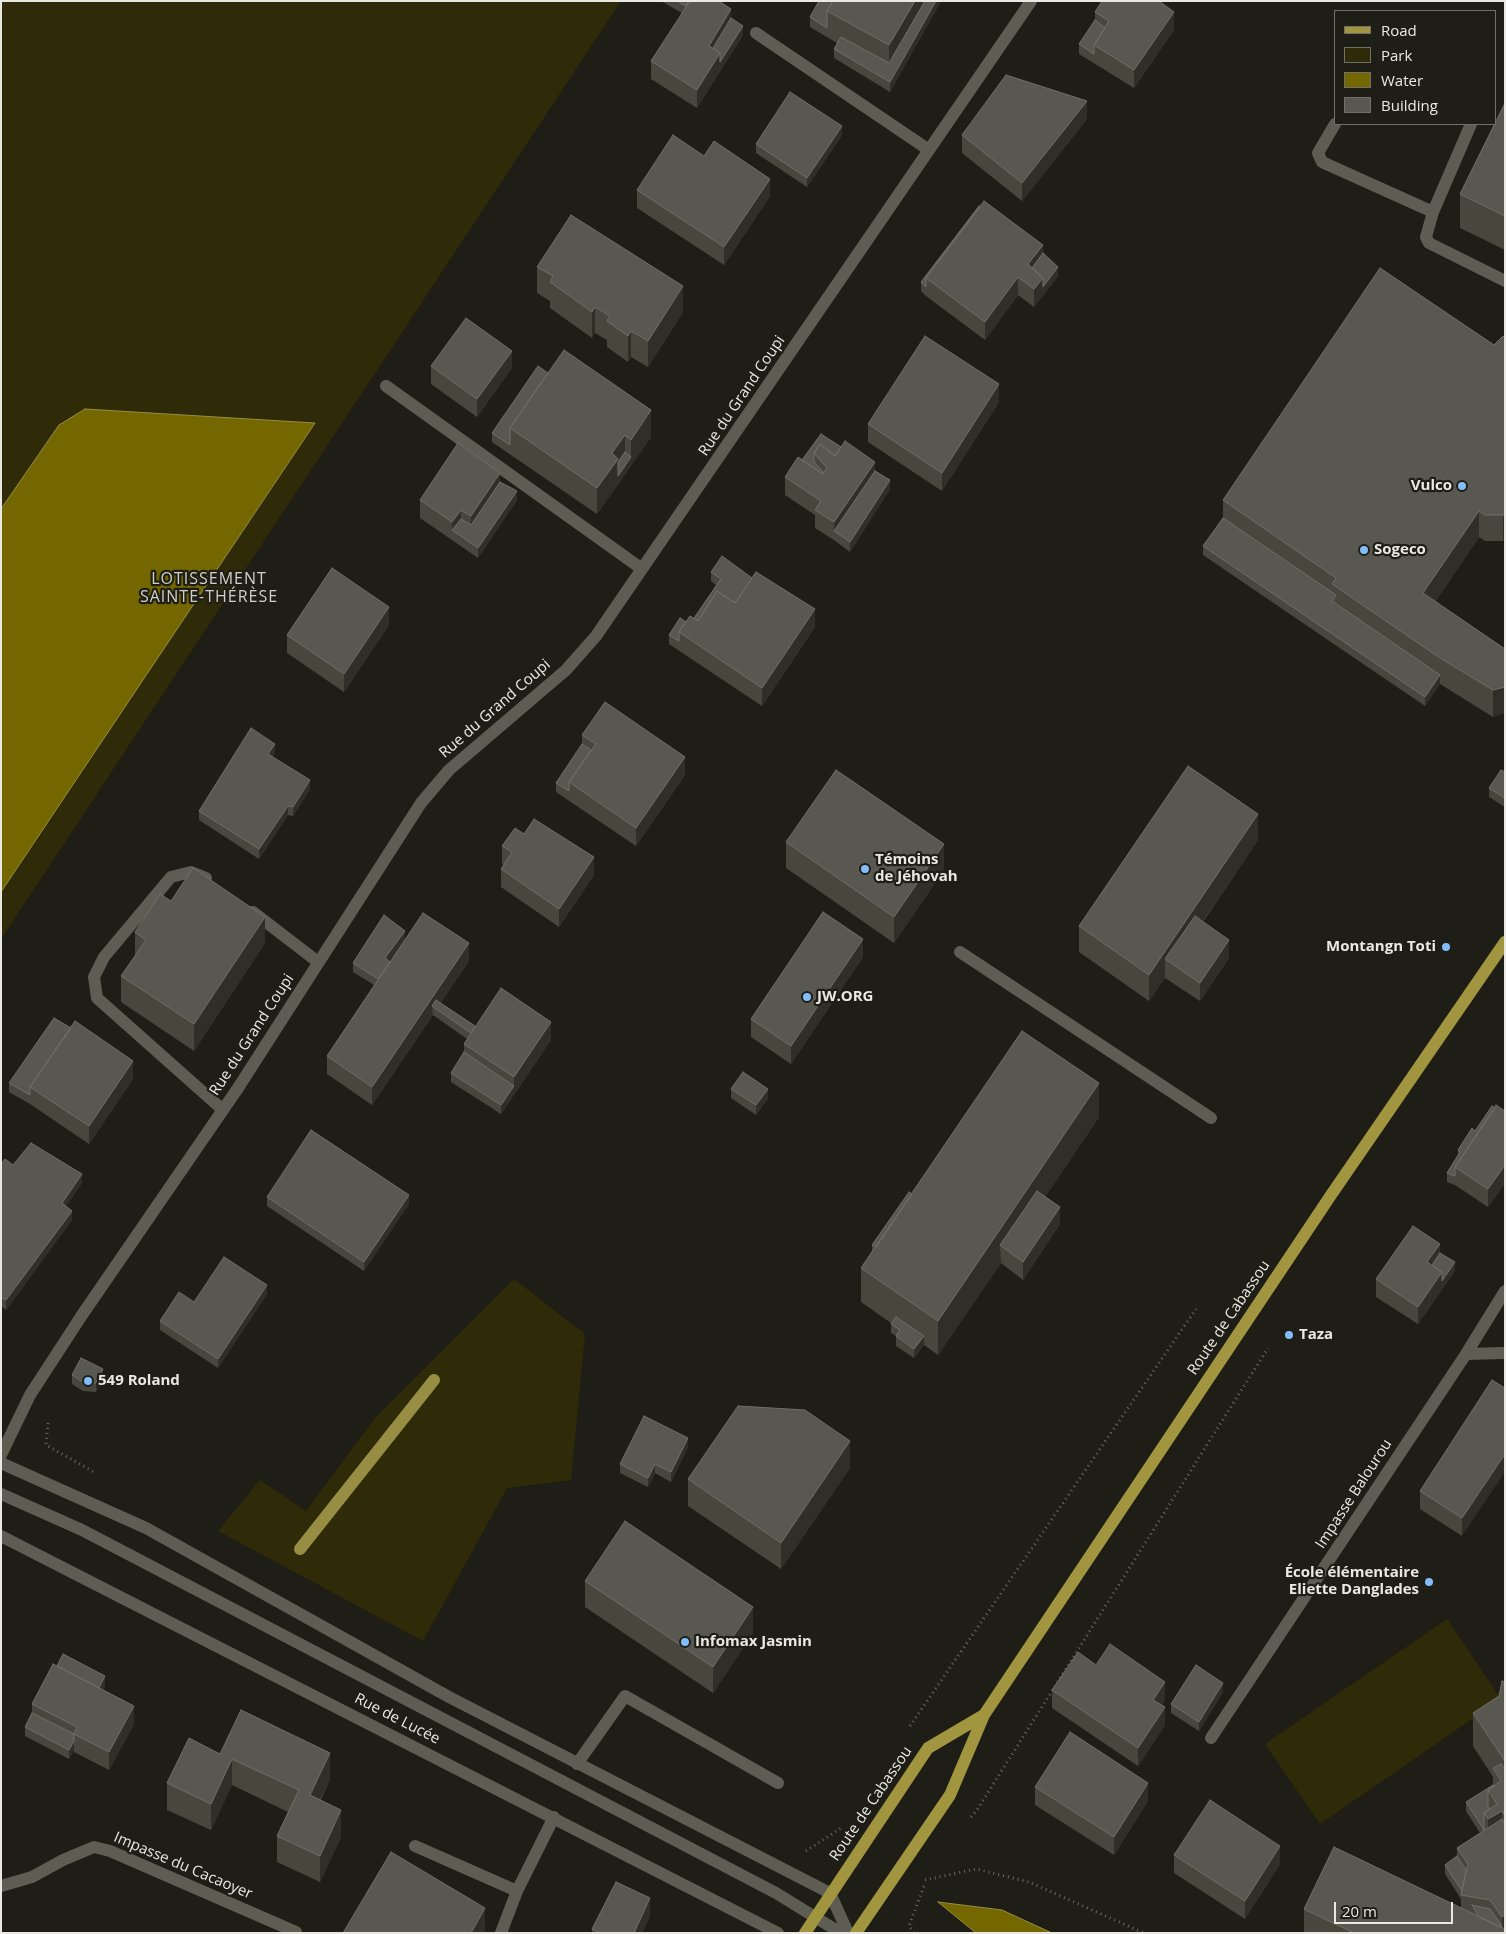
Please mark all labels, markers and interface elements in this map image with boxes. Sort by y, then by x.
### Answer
legend [1334,10,1496,125]
text: Road [1381,20,1417,40]
text: Park [1381,45,1412,65]
text: Water [1381,70,1423,90]
text: Building [1381,95,1438,115]
street label: Rue du Grand Coupi [695,332,789,460]
place label: Vulco [1411,477,1452,495]
marker: Vulco [1456,480,1468,492]
place label: Sogeco [1374,541,1426,559]
marker: Sogeco [1358,544,1370,556]
district label: LOTISSEMENT SAINTE-THÉRÈSE [138,569,280,607]
street label: Rue du Grand Coupi [436,656,554,762]
place label: Témoins de Jéhovah [875,851,958,886]
marker: Témoins de Jéhovah [859,863,871,875]
place label: Montangn Toti [1326,938,1436,956]
marker: Montangn Toti [1440,941,1452,953]
street label: Rue du Grand Coupi [206,971,298,1099]
place label: JW.ORG [817,988,873,1006]
marker: JW.ORG [801,991,813,1003]
street label: Route de Cabassou [1184,1257,1274,1379]
place label: Taza [1299,1326,1333,1344]
marker: Taza [1283,1329,1295,1341]
place label: 549 Roland [98,1372,180,1390]
marker: 549 Roland [82,1375,94,1387]
street label: Impasse Balourou [1312,1436,1396,1552]
place label: École élémentaire Eliette Danglades [1285,1564,1419,1599]
marker: École élémentaire Eliette Danglades [1423,1576,1435,1588]
place label: Infomax Jasmin [695,1633,812,1651]
marker: Infomax Jasmin [679,1636,691,1648]
street label: Rue de Lucée [351,1690,443,1748]
street label: Route de Cabassou [826,1743,916,1865]
street label: Impasse du Cacaoyer [111,1829,255,1903]
scale bar [1336,1892,1455,1924]
text: 20 m [1342,1901,1377,1921]

